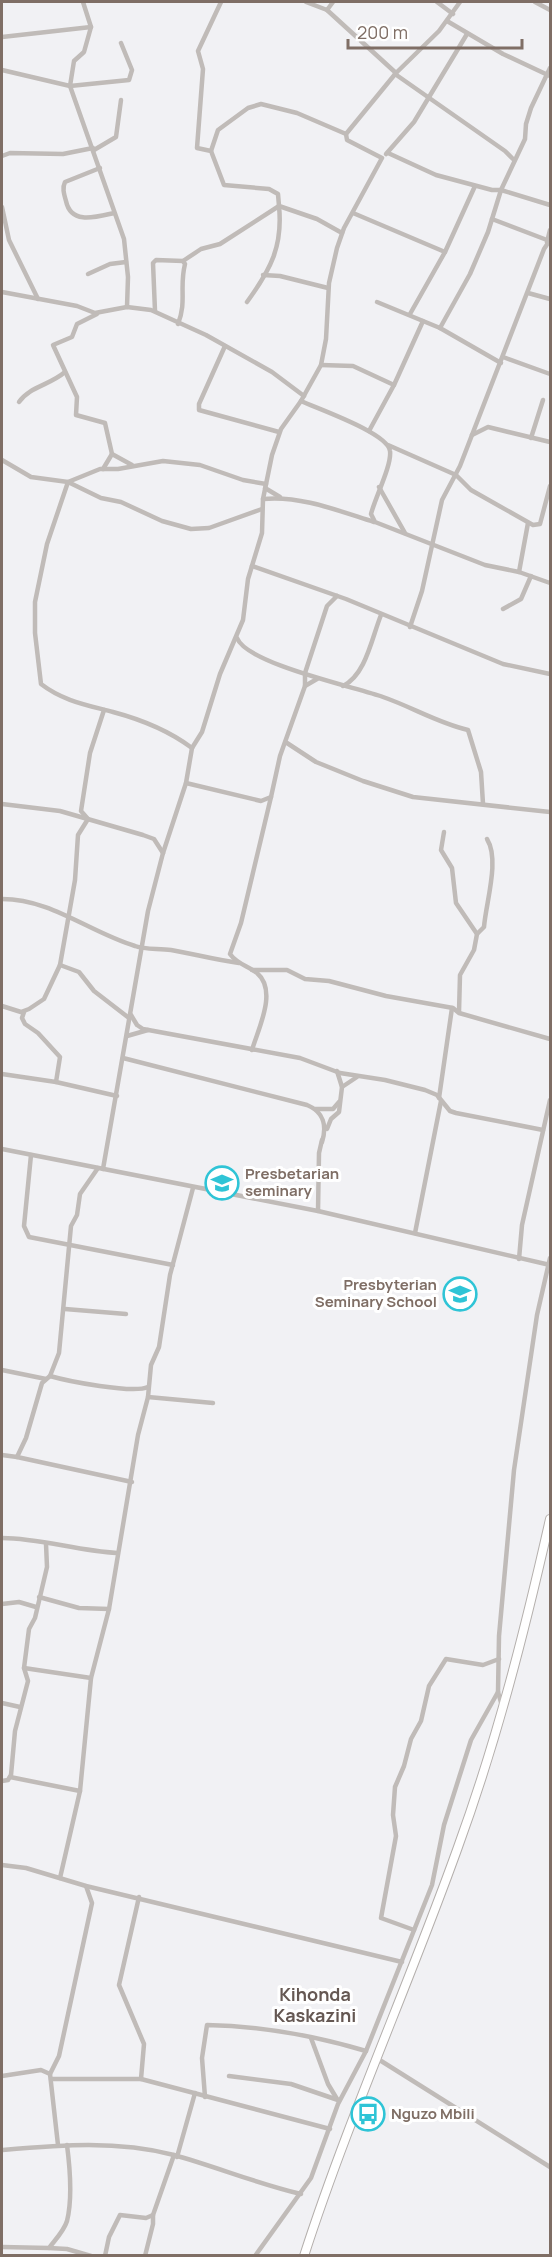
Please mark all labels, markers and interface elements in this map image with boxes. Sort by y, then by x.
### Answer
scale bar [348,12,522,50]
text: 200 m [357,20,408,44]
place label: Presbetarian seminary [245,1163,339,1201]
school or university icon: Presbetarian seminary [204,1165,240,1201]
place label: Presbyterian Seminary School [315,1274,437,1312]
school or university icon: Presbyterian Seminary School [442,1276,478,1312]
district label: Kihonda Kaskazini [274,1982,356,2027]
bus stop icon: Nguzo Mbili [350,2096,386,2132]
place label: Nguzo Mbili [391,2103,475,2124]

